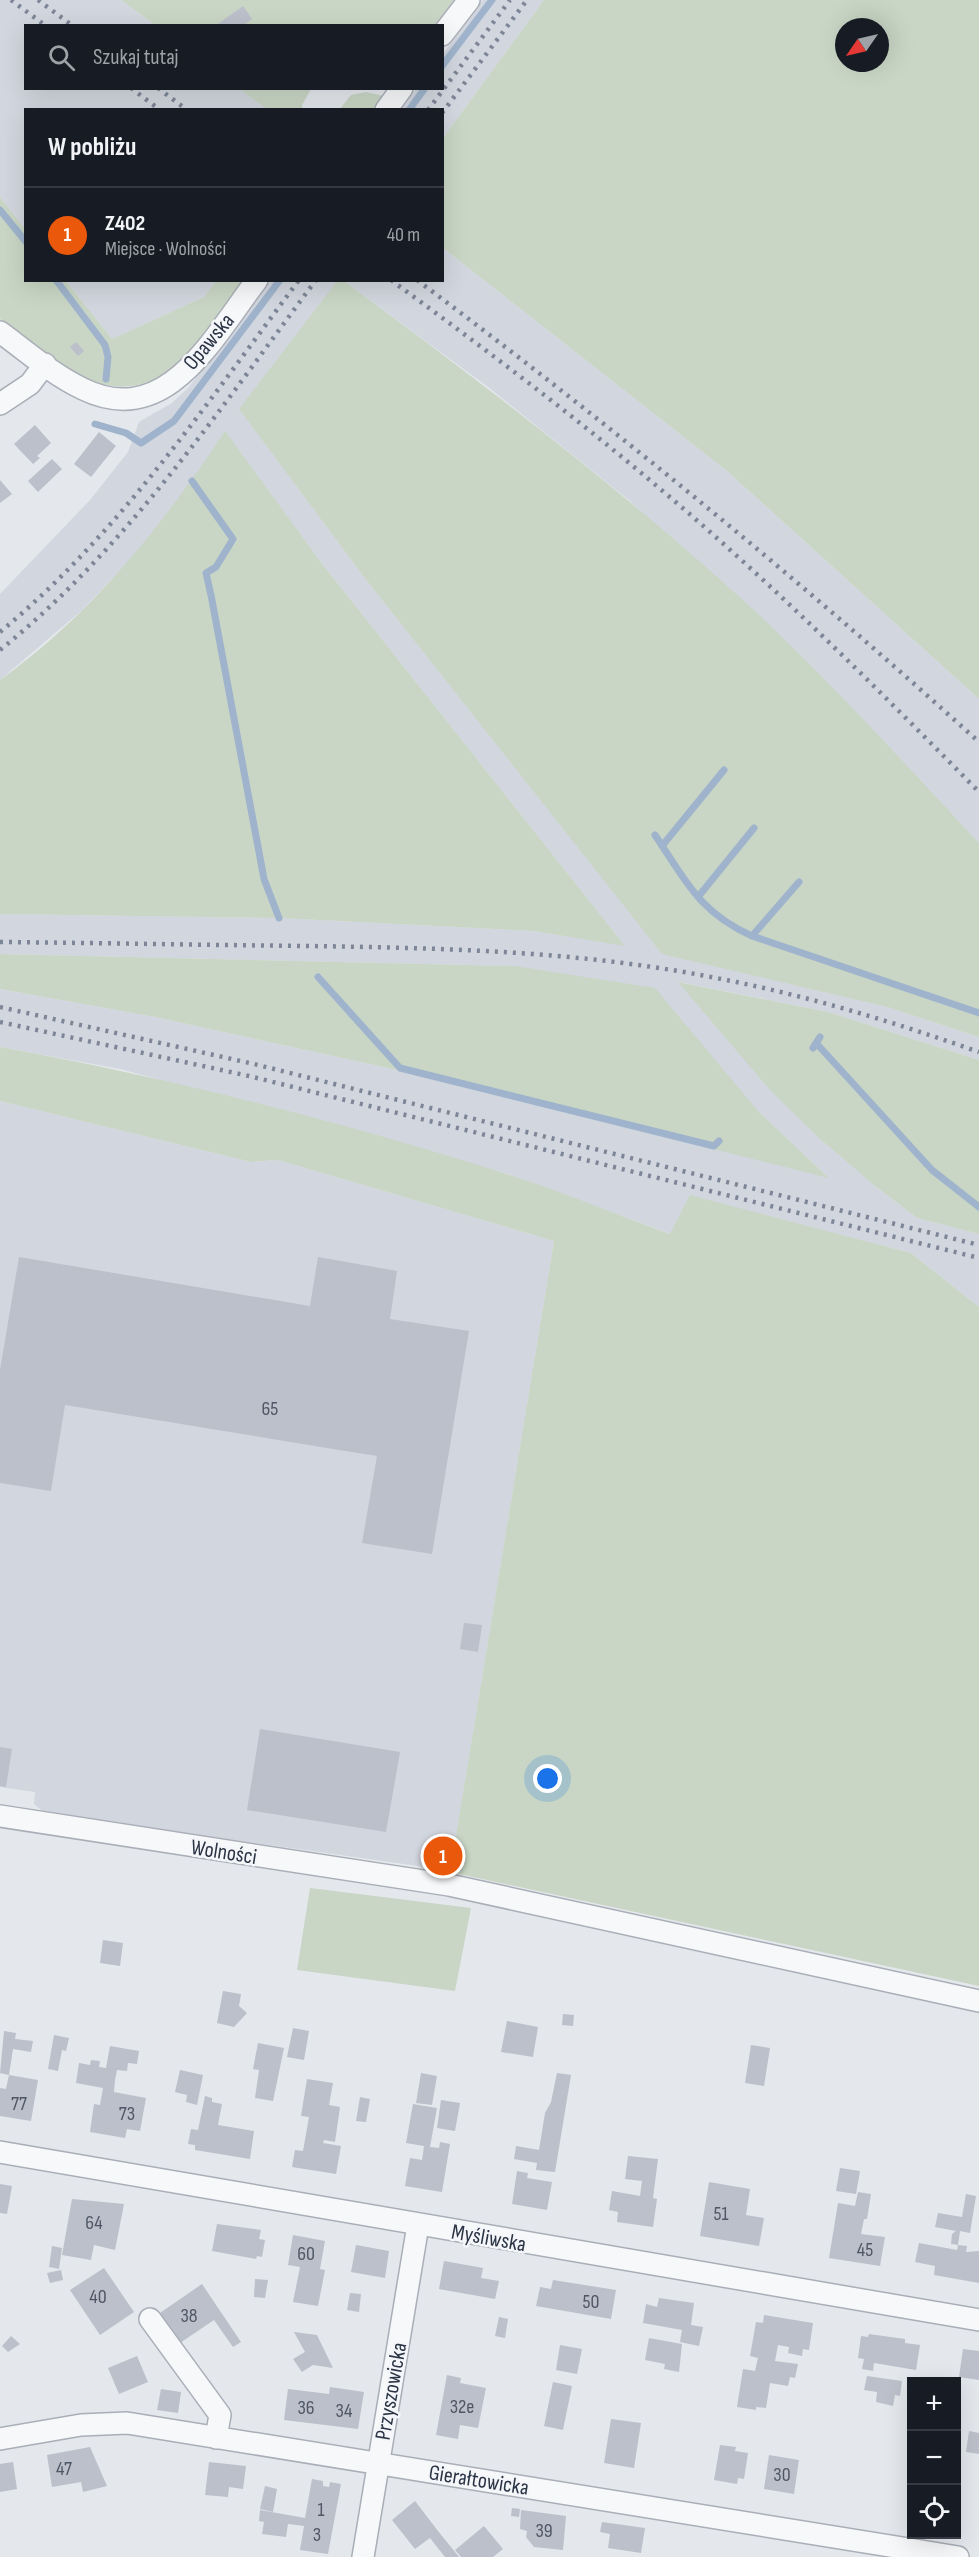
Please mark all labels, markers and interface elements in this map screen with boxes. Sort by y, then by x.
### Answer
north arrow [835,18,889,72]
search box [24,24,444,90]
icon: search [45,41,78,74]
text: Szukaj tutaj [93,44,179,71]
text: W pobliżu [48,132,136,163]
text: Z402 [105,210,145,237]
text: 1 [64,223,71,247]
text: 40 m [387,223,420,247]
text: Miejsce · Wolności [105,237,226,261]
street label: Opawska [178,308,241,376]
house number: 65 [262,1397,278,1421]
your location [533,1764,562,1793]
street label: Wolności [189,1834,259,1871]
pin: 1 [424,1834,462,1878]
house number: 77 [11,2092,27,2116]
house number: 73 [119,2102,135,2126]
house number: 51 [713,2202,729,2226]
house number: 64 [85,2211,103,2235]
street label: Myśliwska [449,2219,528,2258]
house number: 45 [857,2238,873,2262]
house number: 60 [297,2242,315,2266]
house number: 40 [89,2285,107,2309]
house number: 50 [583,2290,599,2314]
house number: 38 [180,2304,198,2328]
street label: Przyszowicka [370,2340,413,2442]
map controls [907,2377,961,2539]
button: + [907,2377,961,2431]
house number: 32e [450,2395,474,2419]
house number: 36 [297,2396,315,2420]
house number: 34 [336,2399,352,2423]
button: − [907,2431,961,2485]
house number: 47 [56,2457,72,2481]
street label: Gierałtowicka [427,2459,531,2502]
house number: 30 [773,2463,791,2487]
button: locate [907,2485,961,2539]
house number: 1 [318,2498,325,2522]
house number: 39 [535,2519,553,2543]
house number: 3 [313,2523,321,2547]

